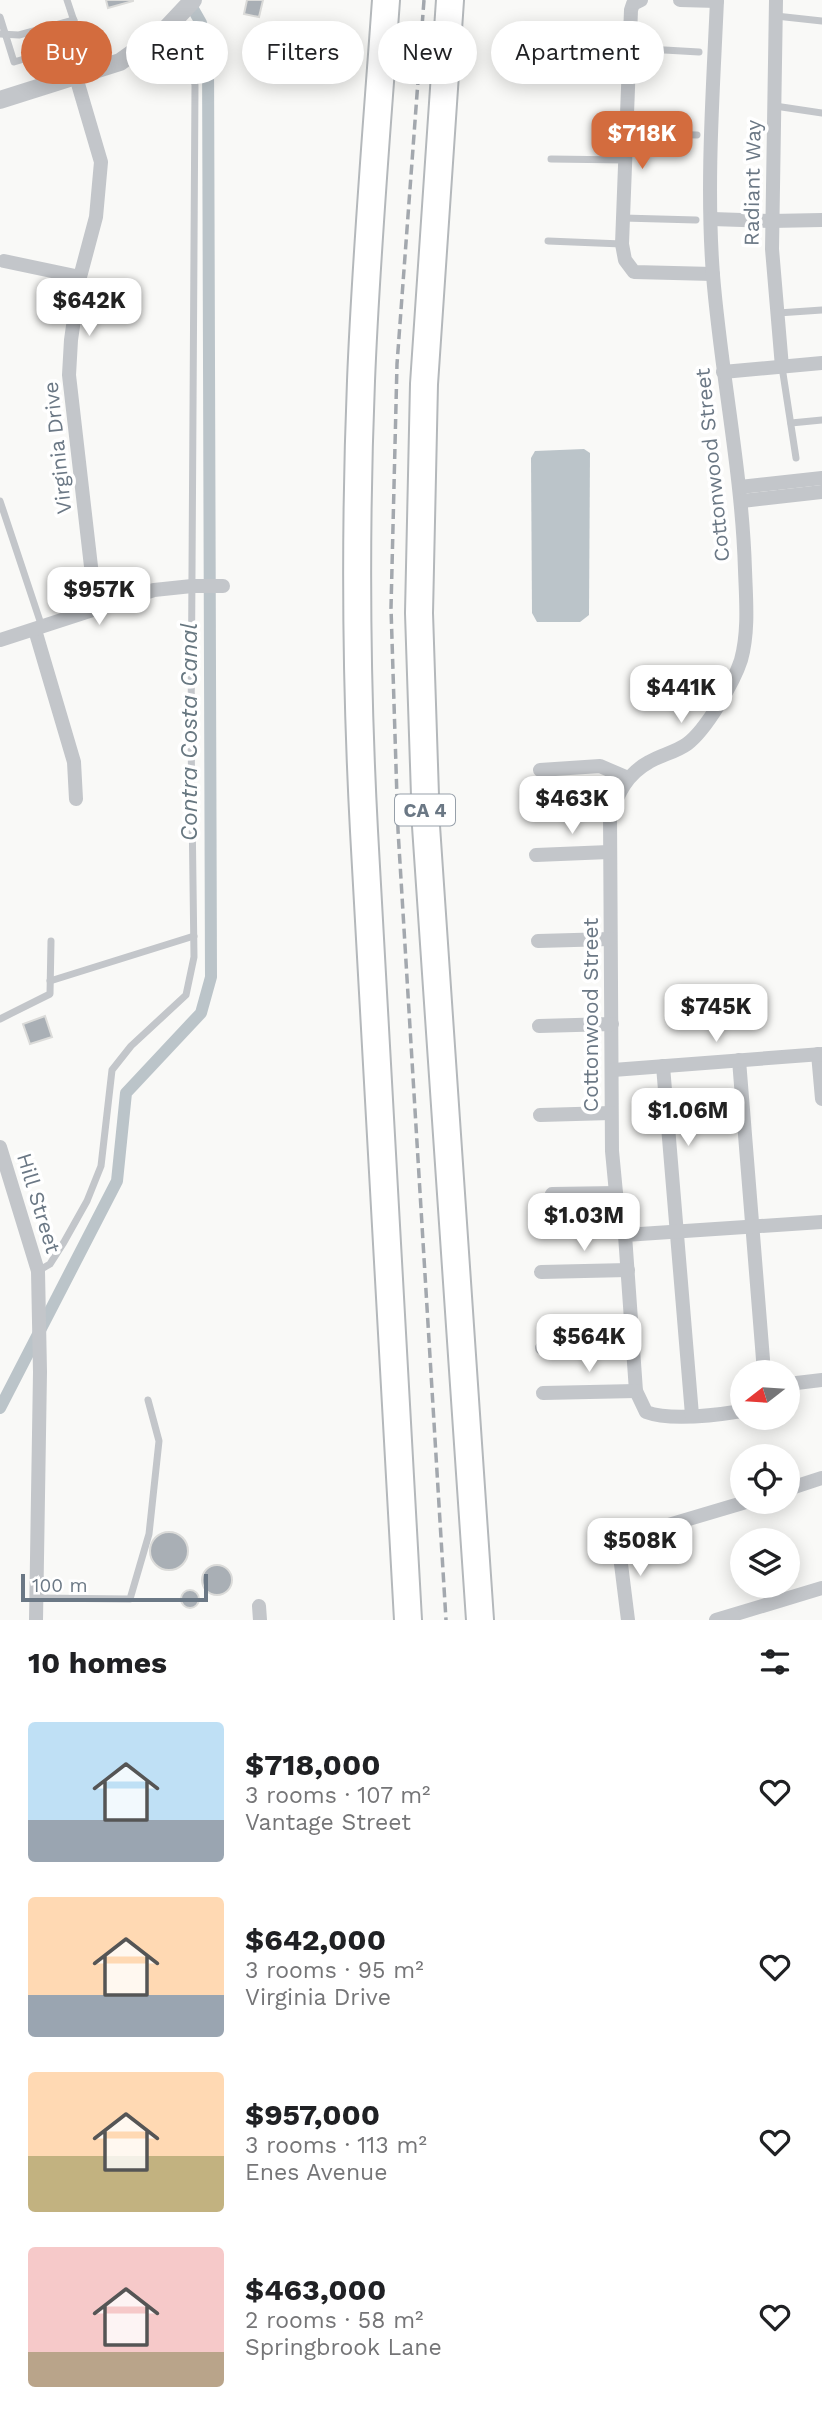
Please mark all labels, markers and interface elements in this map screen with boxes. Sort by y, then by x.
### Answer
chip: Buy [21,21,112,84]
chip: Rent [126,21,228,84]
chip: Filters [242,21,364,84]
chip: New [378,21,477,84]
chip: Apartment [491,21,664,84]
pin: $718K [593,111,691,171]
text: $718K [608,120,677,147]
street label: Radiant Way [738,120,766,246]
pin: $642K [40,278,138,338]
text: $642K [52,287,126,314]
street label: Cottonwood Street [689,367,735,563]
street label: Virginia Drive [38,380,76,516]
pin: $957K [50,568,148,627]
text: $957K [63,576,135,603]
water label: Contra Costa Canal [176,623,203,841]
pin: $441K [632,666,730,725]
text: $441K [646,674,716,701]
pin: $463K [523,776,621,836]
text: $463K [535,785,609,812]
road number: CA 4 [395,794,455,825]
street label: Cottonwood Street [578,918,603,1112]
pin: $745K [667,984,765,1044]
text: $745K [681,993,751,1020]
pin: $1.06M [631,1088,745,1148]
text: $1.06M [647,1097,729,1124]
street label: Hill Street [12,1150,66,1256]
pin: $1.03M [527,1194,641,1253]
text: $1.03M [544,1202,624,1229]
pin: $564K [540,1314,638,1374]
text: $564K [552,1323,626,1350]
north arrow [730,1360,800,1430]
map controls [730,1360,800,1598]
button: locate [730,1444,800,1514]
pin: $508K [591,1518,689,1578]
text: $508K [603,1527,677,1554]
button: layers [730,1528,800,1598]
scale bar [21,1571,208,1603]
text: 100 m [32,1574,88,1597]
icon: filters [756,1643,794,1681]
text: 10 homes [28,1645,167,1680]
text: $718,000 [245,1747,381,1782]
icon: home [84,1750,168,1834]
icon: heart [756,1773,794,1811]
text: 3 rooms · 107 m² [245,1782,431,1809]
text: Vantage Street [245,1809,411,1836]
text: $642,000 [245,1922,386,1957]
icon: home [84,1925,168,2009]
icon: heart [756,1948,794,1986]
text: 3 rooms · 95 m² [245,1957,424,1984]
text: Virginia Drive [245,1984,391,2011]
text: $957,000 [245,2097,380,2132]
icon: home [84,2100,168,2184]
icon: heart [756,2123,794,2161]
text: 3 rooms · 113 m² [245,2132,427,2159]
text: Enes Avenue [245,2159,388,2186]
text: $463,000 [245,2272,386,2307]
icon: home [84,2275,168,2359]
icon: heart [756,2298,794,2336]
text: 2 rooms · 58 m² [245,2307,424,2334]
text: Springbrook Lane [245,2334,442,2361]

